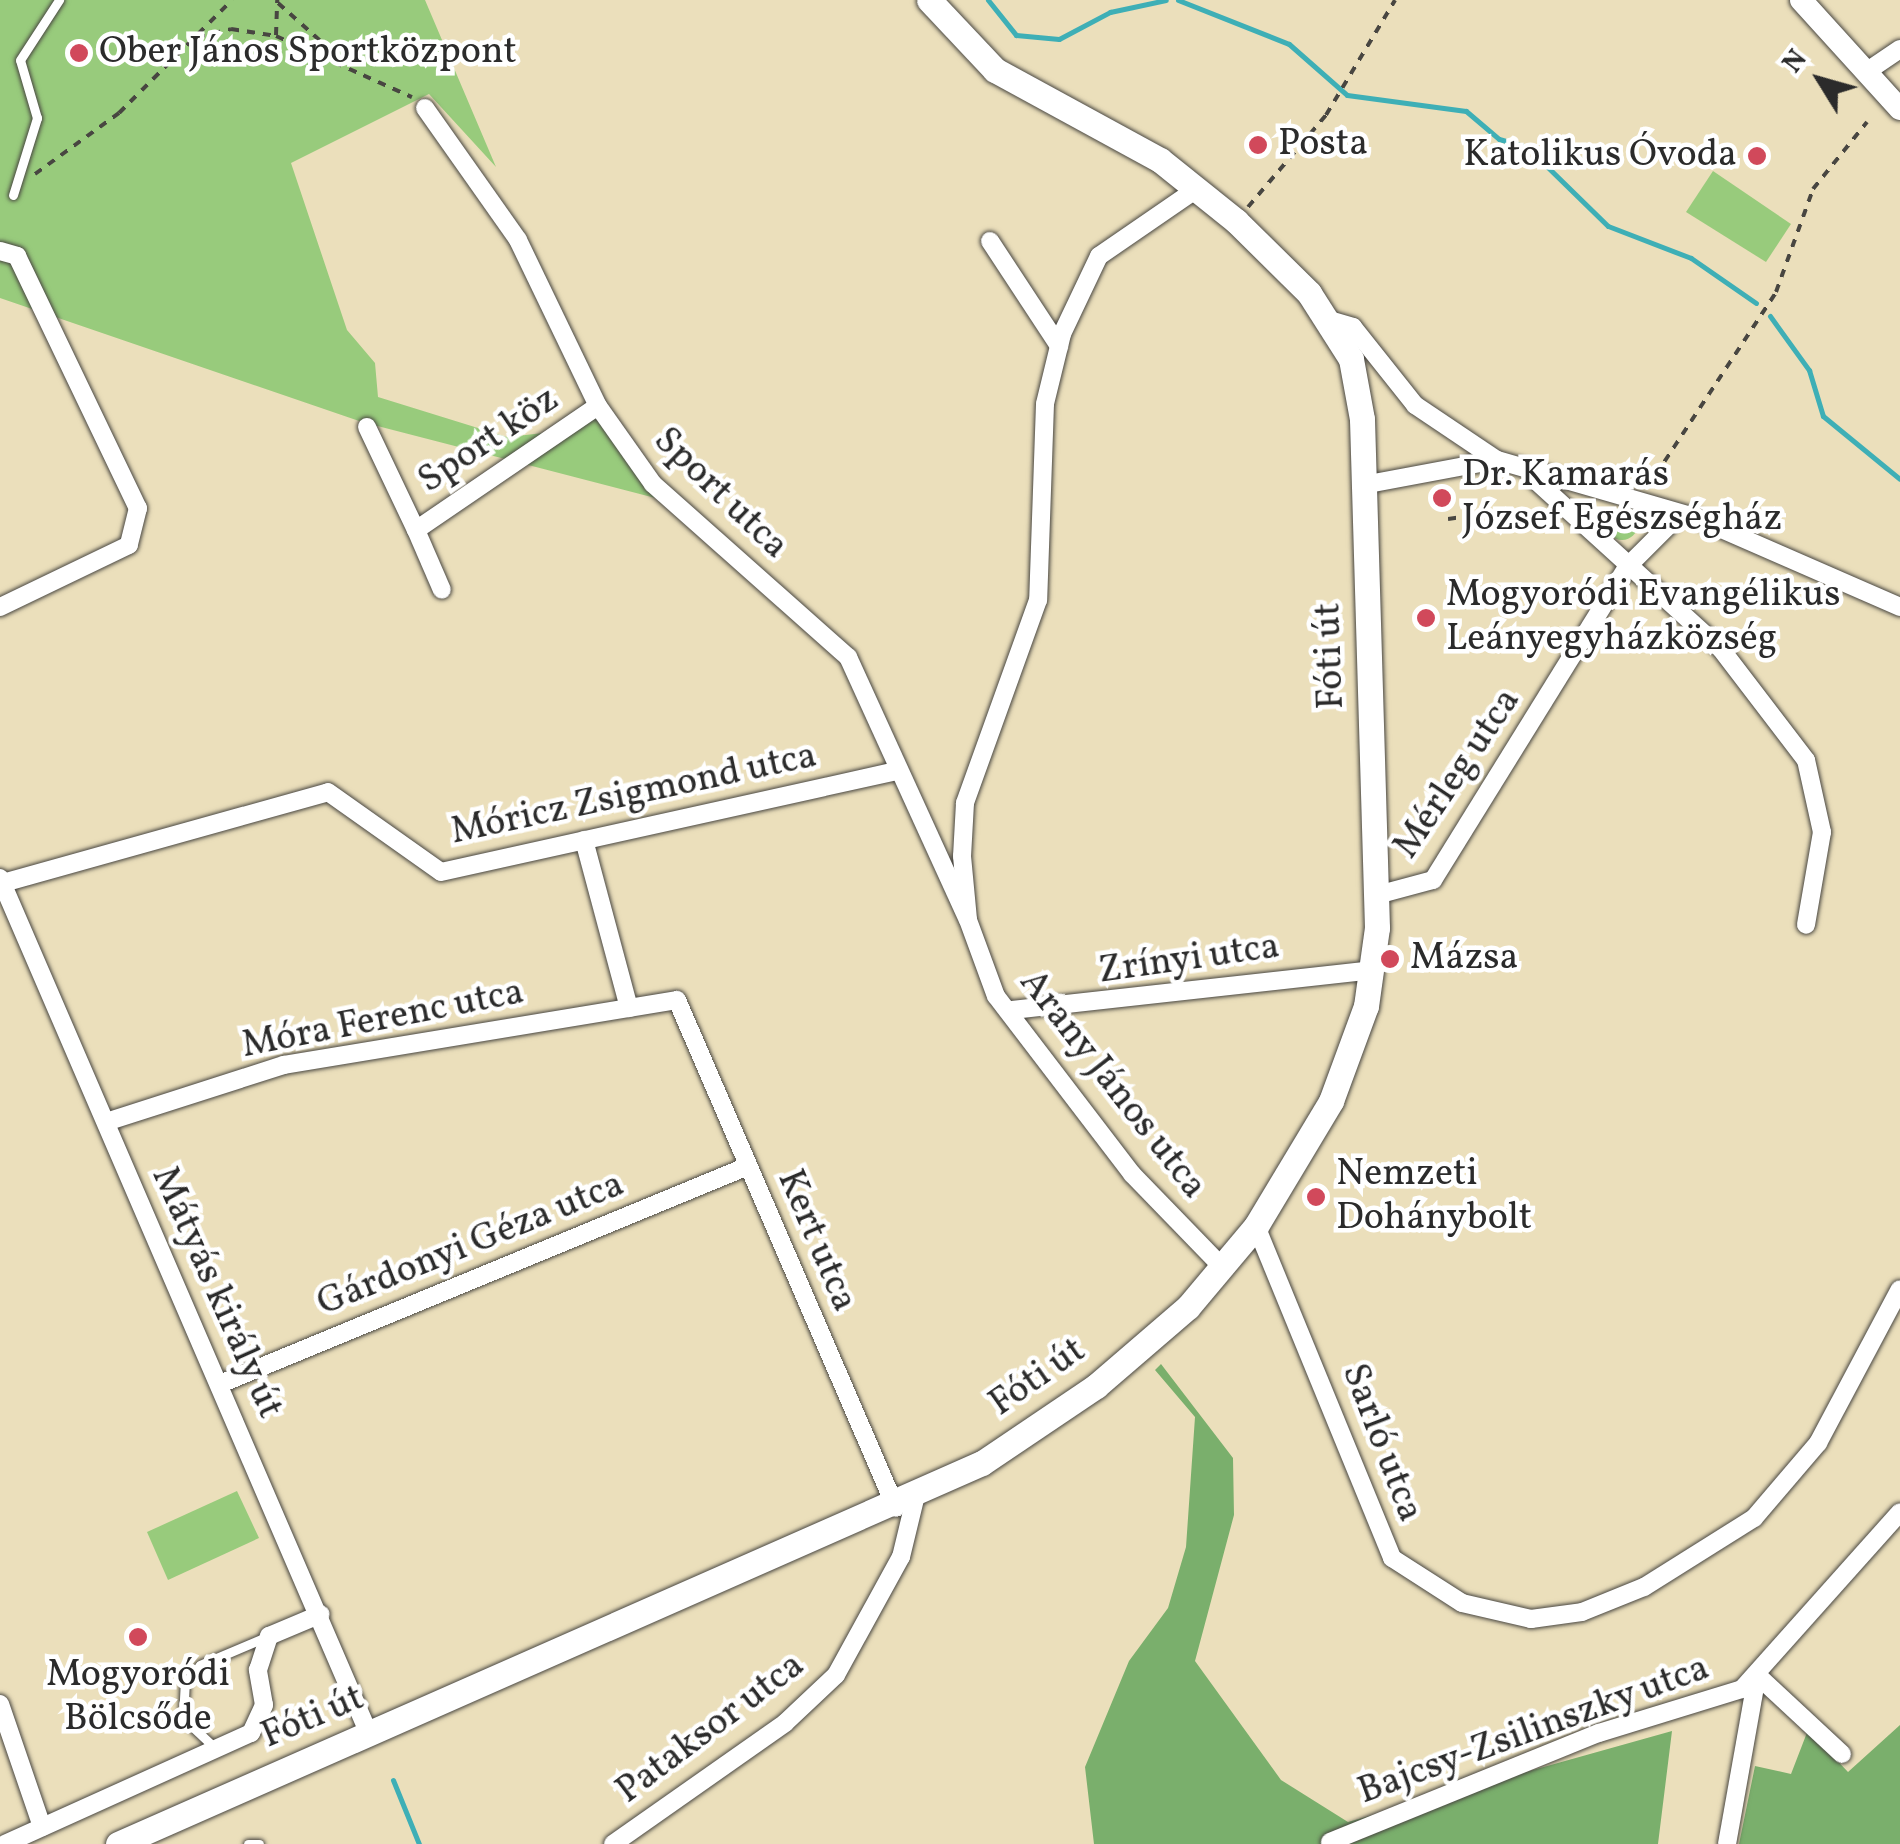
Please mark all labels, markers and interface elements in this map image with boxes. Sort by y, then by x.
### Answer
place label: Ober János Sportközpont [99,30,517,76]
north arrow [1770,30,1870,130]
marker: Ober János Sportközpont [68,42,90,64]
text: N [1774,42,1817,82]
place label: Posta [1278,122,1368,168]
place label: Katolikus Óvoda [1463,133,1737,179]
marker: Posta [1247,134,1269,156]
marker: Katolikus Óvoda [1746,145,1768,167]
street label: Sport köz [410,378,568,504]
street label: Sport utca [643,419,797,569]
place label: Dr. Kamarás József Egészségház [1462,453,1779,542]
marker: Dr. Kamarás József Egészségház [1431,487,1453,509]
place label: Mogyoródi Evangélikus Leányegyházközség [1446,573,1840,662]
street label: Fóti út [1306,602,1356,710]
marker: Mogyoródi Evangélikus Leányegyházközség [1415,607,1437,629]
street label: Mérleg utca [1385,680,1531,868]
street label: Móricz Zsigmond utca [447,734,821,856]
street label: Zrínyi utca [1096,925,1282,995]
place label: Mázsa [1410,936,1519,982]
marker: Mázsa [1379,948,1401,970]
street label: Arany János utca [1008,961,1216,1209]
street label: Móra Ferenc utca [238,970,528,1070]
place label: Nemzeti Dohánybolt [1336,1152,1532,1242]
street label: Mátyás király út [140,1160,292,1426]
street label: Gárdonyi Géza utca [311,1163,631,1327]
street label: Kert utca [766,1163,866,1319]
marker: Nemzeti Dohánybolt [1305,1186,1327,1208]
street label: Fóti út [981,1329,1095,1427]
street label: Sarló utca [1330,1358,1432,1528]
marker: Mogyoródi Bölcsőde [127,1626,149,1648]
street label: Pataksor utca [608,1643,814,1815]
street label: Bajcsy-Zsilinszky utca [1352,1646,1716,1816]
place label: Mogyoródi Bölcsőde [46,1653,230,1742]
street label: Fóti út [255,1676,371,1760]

